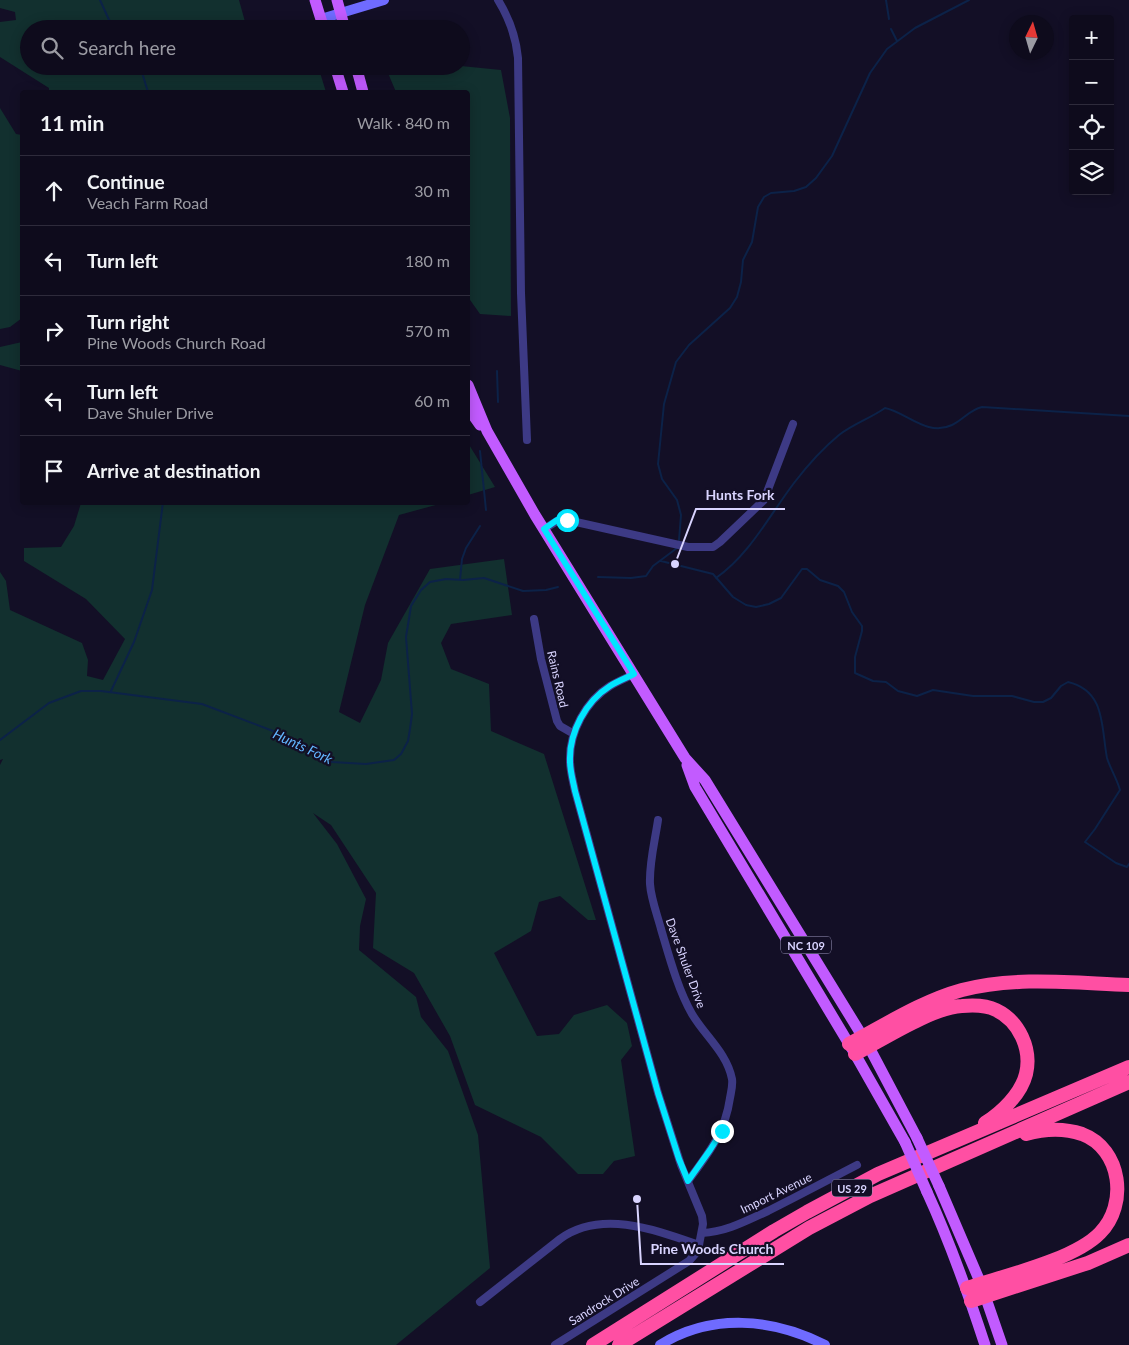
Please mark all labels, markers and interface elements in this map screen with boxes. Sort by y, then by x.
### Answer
north arrow [1009,15,1054,60]
map controls [1069,15,1114,195]
button: + [1069,15,1114,60]
search box [20,20,470,75]
icon: search [38,34,66,62]
text: Search here [78,36,176,59]
button: − [1069,60,1114,105]
button: locate [1069,105,1114,150]
text: 11 min [40,110,104,135]
text: Walk · 840 m [357,113,450,132]
button: layers [1069,150,1114,195]
text: Continue [87,170,165,193]
icon: ahead [40,177,68,205]
text: 30 m [414,181,450,200]
text: Veach Farm Road [87,193,208,212]
icon: left [40,247,68,275]
text: Turn left [87,249,158,272]
text: 180 m [405,251,450,270]
text: Turn right [87,310,169,333]
icon: right [40,317,68,345]
text: 570 m [405,321,450,340]
text: Pine Woods Church Road [87,333,266,352]
text: Turn left [87,380,158,403]
icon: left [40,387,68,415]
text: 60 m [414,391,450,410]
text: Dave Shuler Drive [87,403,214,422]
icon: arrive [40,457,68,485]
text: Arrive at destination [87,459,260,482]
callout: Hunts Fork [696,480,785,509]
text: Hunts Fork [705,486,775,503]
route start [556,509,579,532]
street label: Rains Road [544,649,572,709]
water label: Hunts Fork [270,725,336,767]
street label: Dave Shuler Drive [663,916,709,1010]
road number: NC 109 [781,936,831,954]
route end [711,1120,734,1143]
street label: Import Avenue [738,1169,814,1217]
road number: US 29 [832,1180,872,1196]
callout: Pine Woods Church [641,1235,784,1264]
text: Pine Woods Church [650,1240,774,1257]
street label: Sandrock Drive [566,1273,642,1329]

